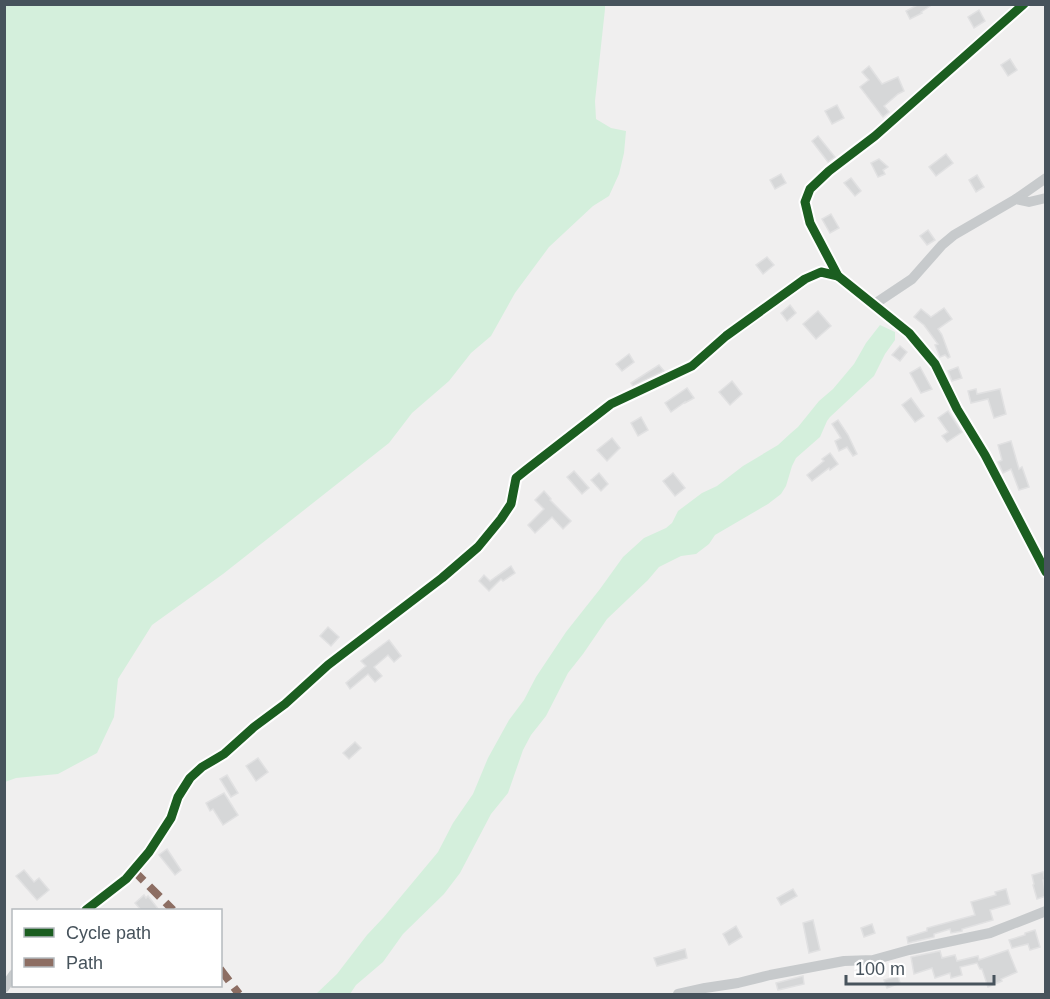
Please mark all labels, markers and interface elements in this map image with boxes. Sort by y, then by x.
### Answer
legend [12,909,222,987]
text: Cycle path [66,923,151,943]
scale bar [846,948,994,986]
text: Path [66,953,103,973]
text: 100 m [855,959,905,979]

